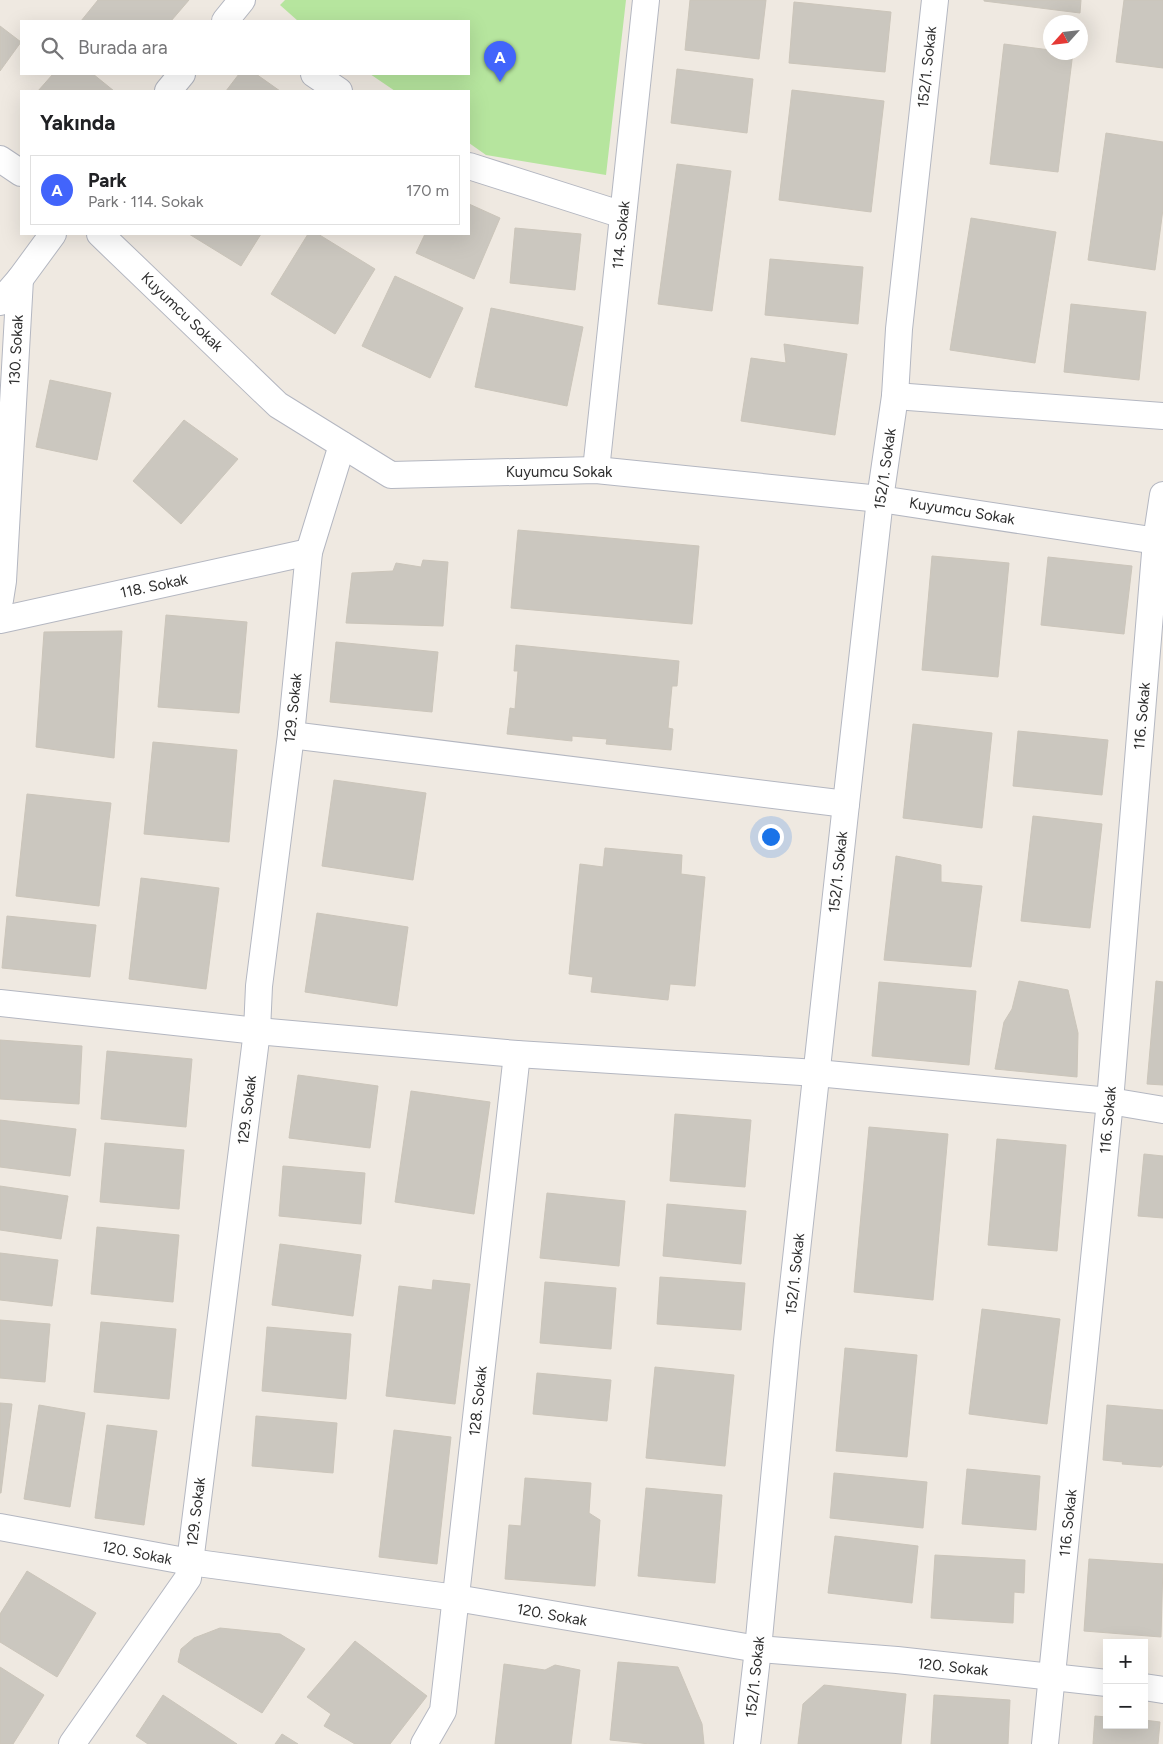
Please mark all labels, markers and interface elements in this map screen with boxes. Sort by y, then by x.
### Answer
north arrow [1043,15,1088,60]
search box [20,20,470,75]
street label: 152/1. Sokak [914,25,940,109]
icon: search [38,34,66,62]
text: Burada ara [78,36,168,59]
pin: A [484,41,516,82]
text: Yakında [40,110,115,135]
text: Park [88,169,127,192]
text: A [51,181,63,200]
text: 170 m [406,181,449,200]
text: Park · 114. Sokak [88,192,203,211]
street label: 114. Sokak [608,199,634,270]
street label: Kuyumcu Sokak [137,268,227,356]
street label: 130. Sokak [5,313,27,386]
street label: 152/1. Sokak [870,426,900,511]
street label: Kuyumcu Sokak [506,463,613,481]
street label: Kuyumcu Sokak [908,494,1017,528]
street label: 118. Sokak [119,570,190,602]
street label: 129. Sokak [280,672,306,744]
street label: 116. Sokak [1130,681,1154,750]
your location [758,824,784,850]
street label: 152/1. Sokak [825,830,851,914]
street label: 129. Sokak [234,1074,260,1146]
street label: 116. Sokak [1096,1085,1120,1154]
street label: 152/1. Sokak [782,1232,808,1316]
street label: 128. Sokak [465,1364,491,1437]
street label: 129. Sokak [183,1476,209,1548]
street label: 116. Sokak [1056,1488,1081,1558]
street label: 120. Sokak [100,1537,174,1569]
street label: 120. Sokak [515,1600,589,1630]
street label: 152/1. Sokak [742,1635,768,1719]
map controls [1103,1639,1148,1729]
button: + [1103,1639,1148,1684]
street label: 120. Sokak [917,1654,990,1680]
button: − [1103,1684,1148,1729]

